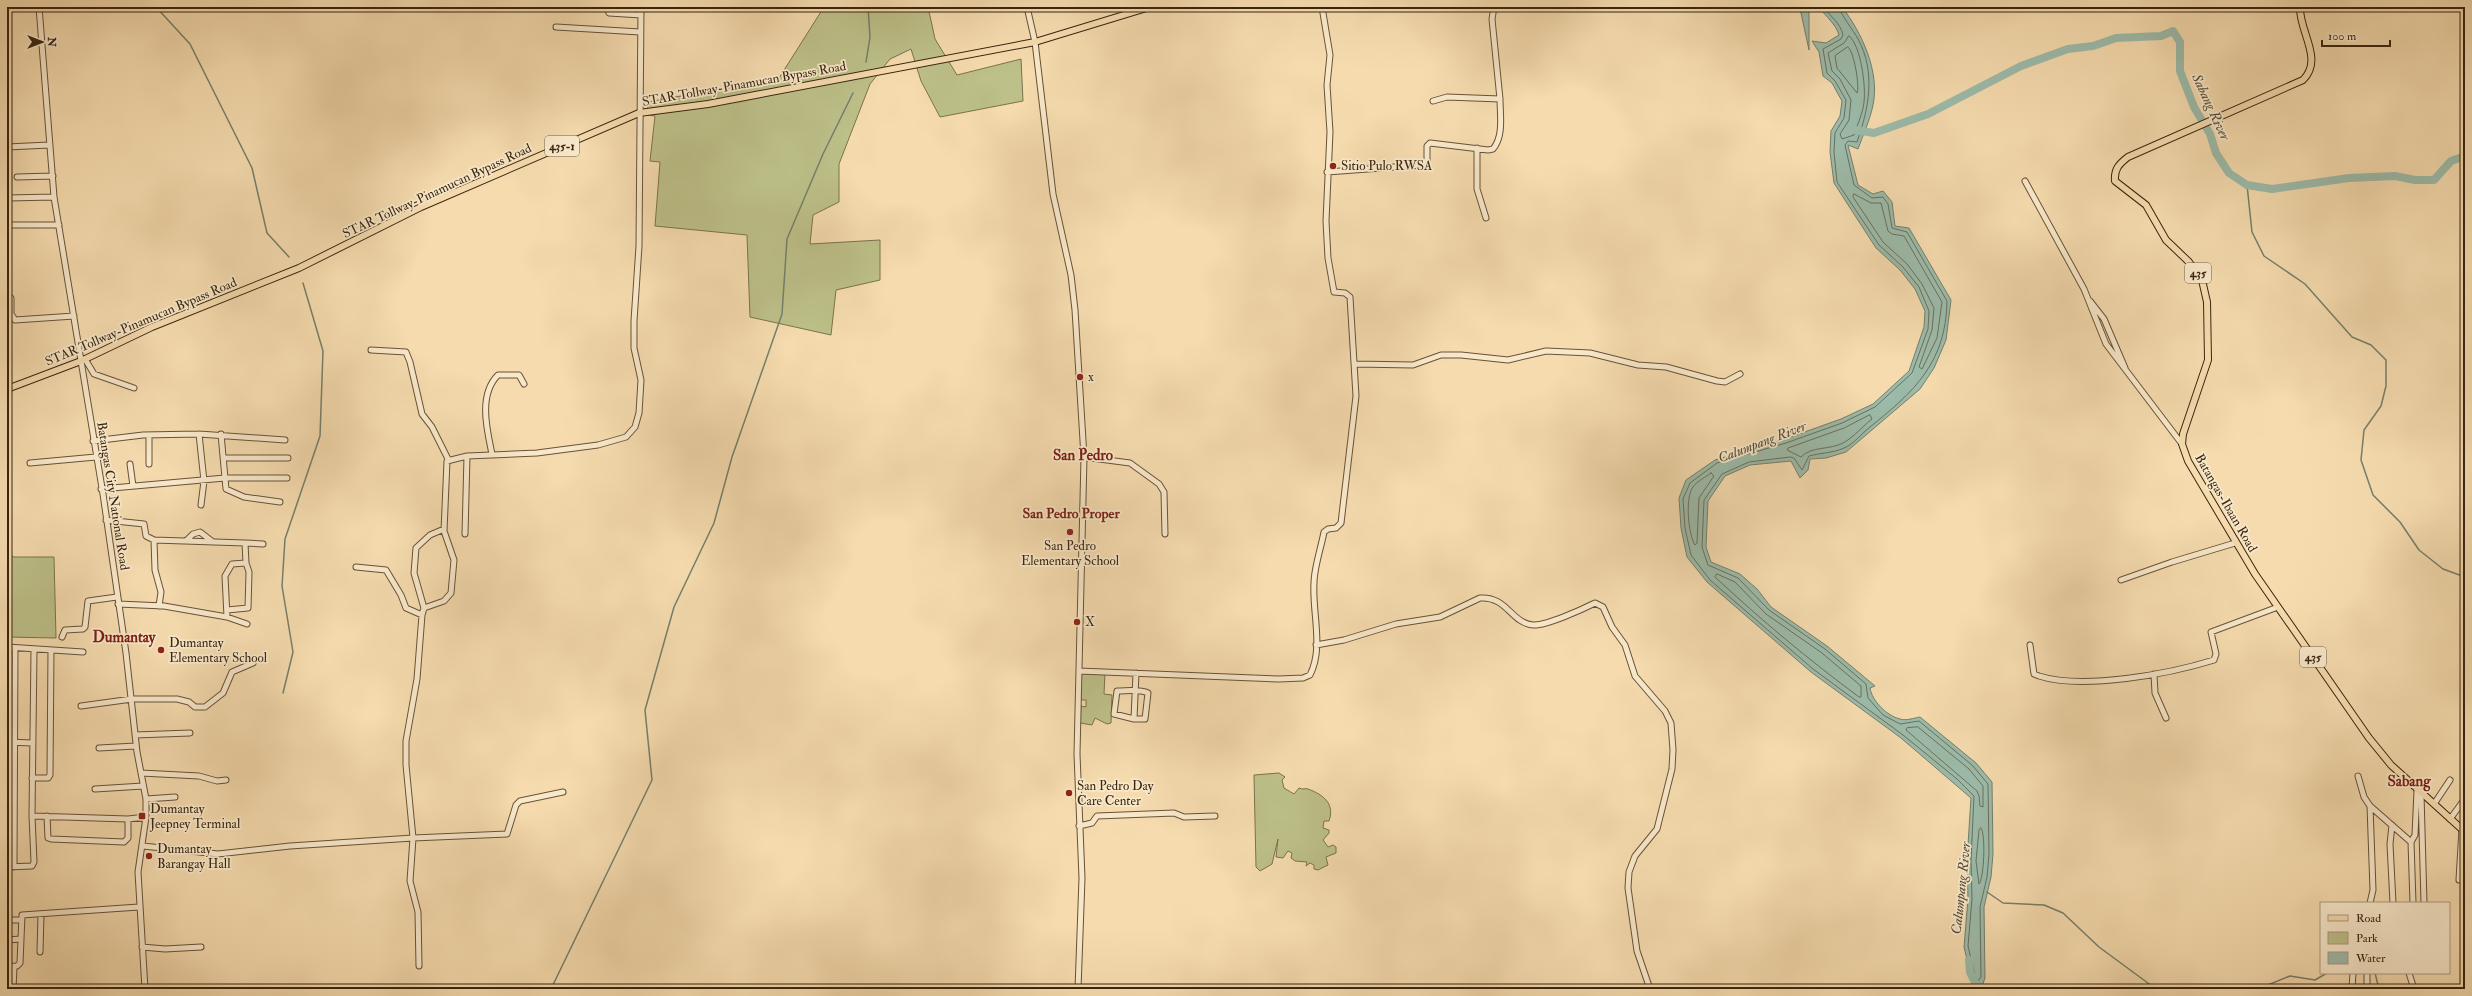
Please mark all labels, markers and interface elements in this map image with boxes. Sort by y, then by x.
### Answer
north arrow [22,22,62,62]
scale bar [2322,22,2390,48]
text: 100 m [2328,29,2357,44]
text: N [45,36,58,48]
street label: STAR Tollway-Pinamucan Bypass Road [641,58,848,111]
water label: Sabang River [2188,70,2234,144]
road number: 435-1 [545,136,579,156]
street label: STAR Tollway-Pinamucan Bypass Road [340,140,535,243]
place label: Sitio Pulo RWSA [1341,158,1433,174]
marker: Sitio Pulo RWSA [1328,161,1338,171]
road number: 435 [2185,263,2211,283]
street label: STAR Tollway-Pinamucan Bypass Road [43,274,240,371]
place label: x [1088,369,1094,385]
marker: x [1075,372,1085,382]
water label: Calumpang River [1716,417,1809,467]
street label: Batangas City National Road [92,420,133,572]
district label: San Pedro [1053,446,1114,465]
street label: Batangas-Ibaan Road [2191,451,2261,555]
district label: San Pedro Proper [1022,505,1120,523]
marker: San Pedro Elementary School [1065,527,1075,537]
place label: San Pedro Elementary School [1021,538,1120,570]
place label: X [1085,614,1095,630]
marker: X [1072,617,1082,627]
district label: Dumantay [93,628,157,648]
place label: Dumantay Elementary School [169,635,268,667]
marker: Dumantay Elementary School [156,645,166,655]
road number: 435 [2300,647,2326,667]
district label: Sabang [2387,772,2431,792]
place label: San Pedro Day Care Center [1077,778,1154,809]
marker: San Pedro Day Care Center [1064,788,1074,798]
place label: Dumantay Jeepney Terminal [149,801,241,833]
marker: Dumantay Jeepney Terminal [137,811,147,821]
water label: Calumpang River [1948,840,1974,935]
place label: Dumantay Barangay Hall [157,841,231,873]
marker: Dumantay Barangay Hall [144,851,154,861]
legend [2320,902,2450,974]
text: Road [2356,911,2381,926]
text: Park [2356,931,2378,946]
text: Water [2355,951,2386,966]

